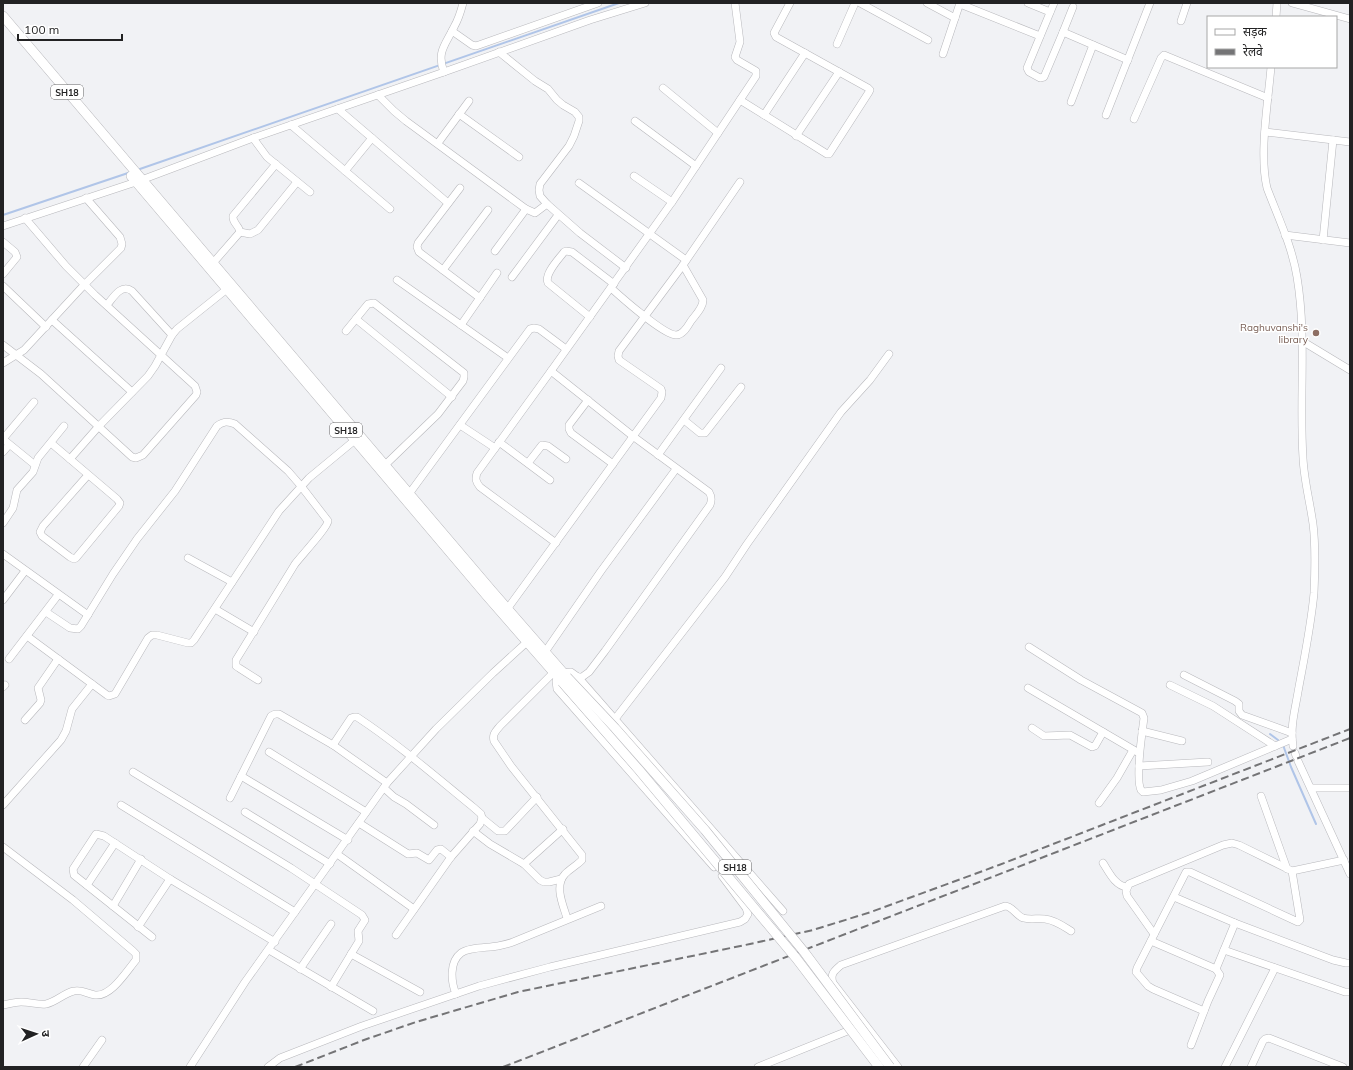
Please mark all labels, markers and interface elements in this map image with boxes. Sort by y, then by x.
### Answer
scale bar [18,16,122,42]
legend [1207,16,1337,68]
text: 100 m [24,22,59,37]
text: सड़क [1243,24,1268,39]
text: रेलवे [1243,44,1263,59]
road number: SH18 [51,85,83,99]
place label: Raghuvanshi's library [1240,321,1309,346]
marker: Raghuvanshi's library [1311,328,1321,338]
road number: SH18 [330,423,362,437]
road number: SH18 [719,860,751,874]
north arrow [16,1014,56,1054]
text: उ [39,1030,53,1038]

